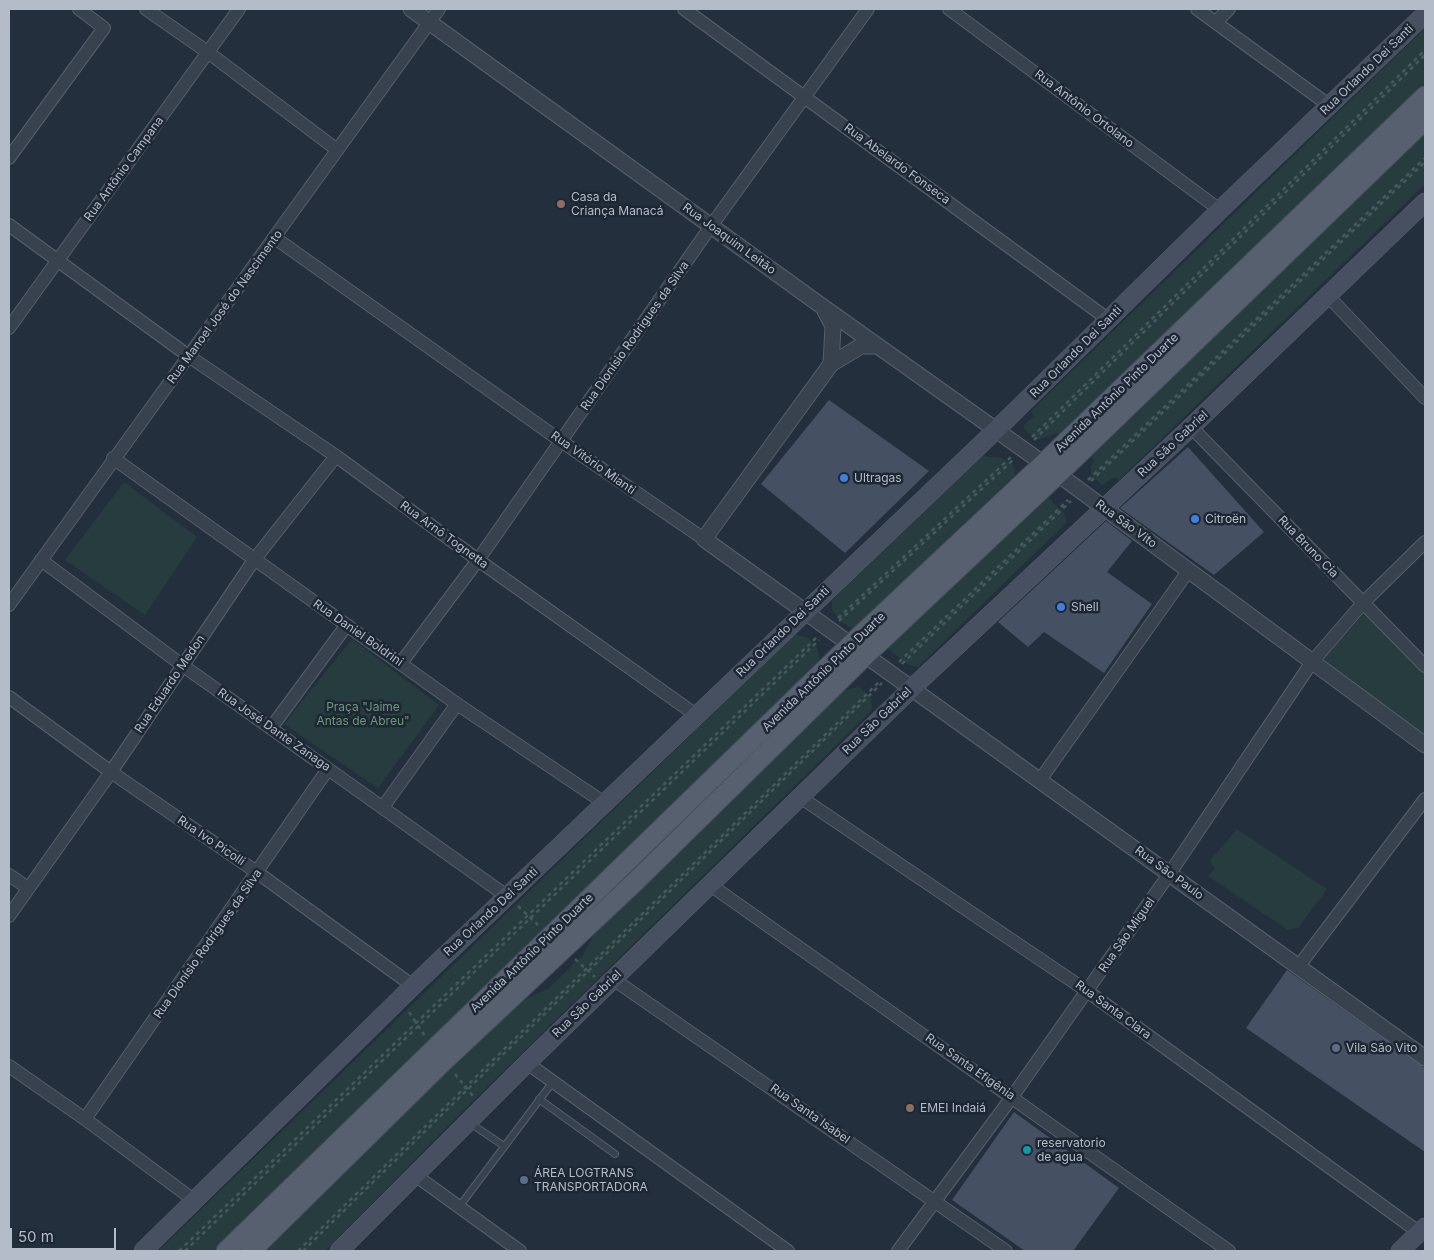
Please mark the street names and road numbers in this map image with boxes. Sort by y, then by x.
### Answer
street label: Rua Orlando Dei Santi [1317,22,1417,118]
street label: Rua Antônio Ortolano [1031,67,1137,151]
street label: Rua Antônio Campana [81,114,167,224]
street label: Rua Abelardo Fonseca [841,121,953,207]
street label: Rua Joaquim Leitão [680,200,778,278]
street label: Rua Manoel José do Nascimento [164,227,286,387]
street label: Rua Dionísio Rodrigues da Silva [578,259,692,413]
street label: Rua Orlando Dei Santi [1027,303,1125,401]
street label: Avenida Antônio Pinto Duarte [1053,330,1181,456]
street label: Rua São Gabriel [1135,408,1211,480]
street label: Rua Vitório Mianti [548,429,638,497]
street label: Rua São Vito [1093,497,1159,551]
street label: Rua Arnô Tognetta [397,498,491,572]
street label: Rua Bruno Cia [1275,513,1341,581]
street label: Rua Orlando Dei Santi [733,584,833,680]
street label: Rua Daniel Boldrini [310,597,406,669]
street label: Avenida Antônio Pinto Duarte [760,609,888,735]
street label: Rua Eduardo Medon [132,632,208,736]
street label: Rua São Gabriel [839,684,915,758]
street label: Rua José Dante Zanaga [215,686,333,774]
street label: Rua Ivo Picolli [174,813,248,869]
street label: Rua São Paulo [1132,843,1206,903]
street label: Rua Orlando Dei Santi [441,865,541,959]
street label: Rua Dionísio Rodrigues da Silva [151,867,265,1021]
street label: Avenida Antônio Pinto Duarte [468,890,596,1016]
street label: Rua São Miguel [1096,895,1158,975]
street label: Rua São Gabriel [549,967,625,1041]
street label: Rua Santa Clara [1072,978,1154,1042]
street label: Rua Santa Efigênia [922,1031,1018,1103]
street label: Rua Santa Isabel [767,1081,853,1147]

